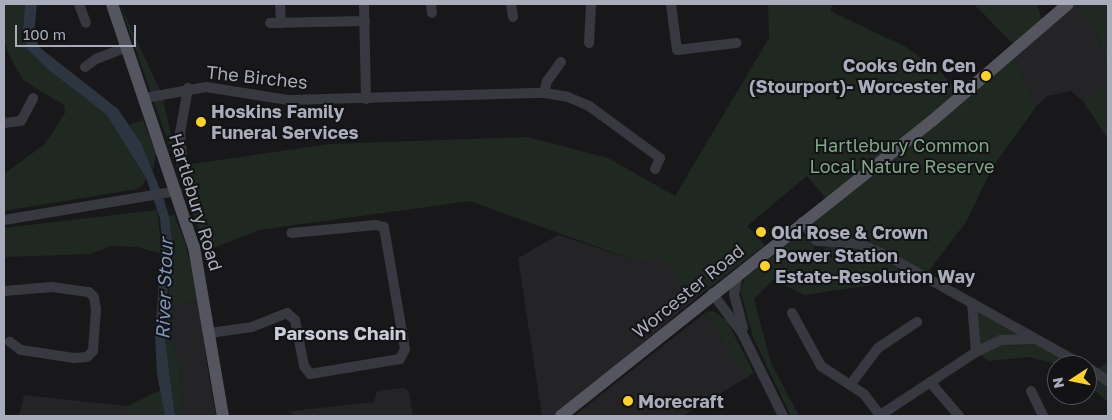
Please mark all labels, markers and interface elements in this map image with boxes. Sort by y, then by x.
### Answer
scale bar [18,15,139,47]
text: 100 m [23,25,66,43]
place label: Cooks Gdn Cen (Stourport)- Worcester Rd [749,55,976,98]
street label: The Birches [205,61,309,93]
marker: Cooks Gdn Cen (Stourport)- Worcester Rd [980,70,992,82]
place label: Hoskins Family Funeral Services [211,101,359,144]
marker: Hoskins Family Funeral Services [195,116,207,128]
street label: Hartlebury Road [165,131,227,273]
park label: Hartlebury Common Local Nature Reserve [810,135,994,178]
place label: Old Rose & Crown [771,221,928,243]
marker: Old Rose & Crown [755,226,767,238]
water label: River Stour [151,238,177,340]
street label: Worcester Road [628,239,748,343]
place label: Power Station Estate-Resolution Way [775,245,975,288]
marker: Power Station Estate-Resolution Way [759,260,771,272]
district label: Parsons Chain [274,322,406,344]
north arrow [1047,355,1097,405]
text: N [1048,376,1067,390]
place label: Morecraft [638,390,724,412]
marker: Morecraft [622,395,634,407]

